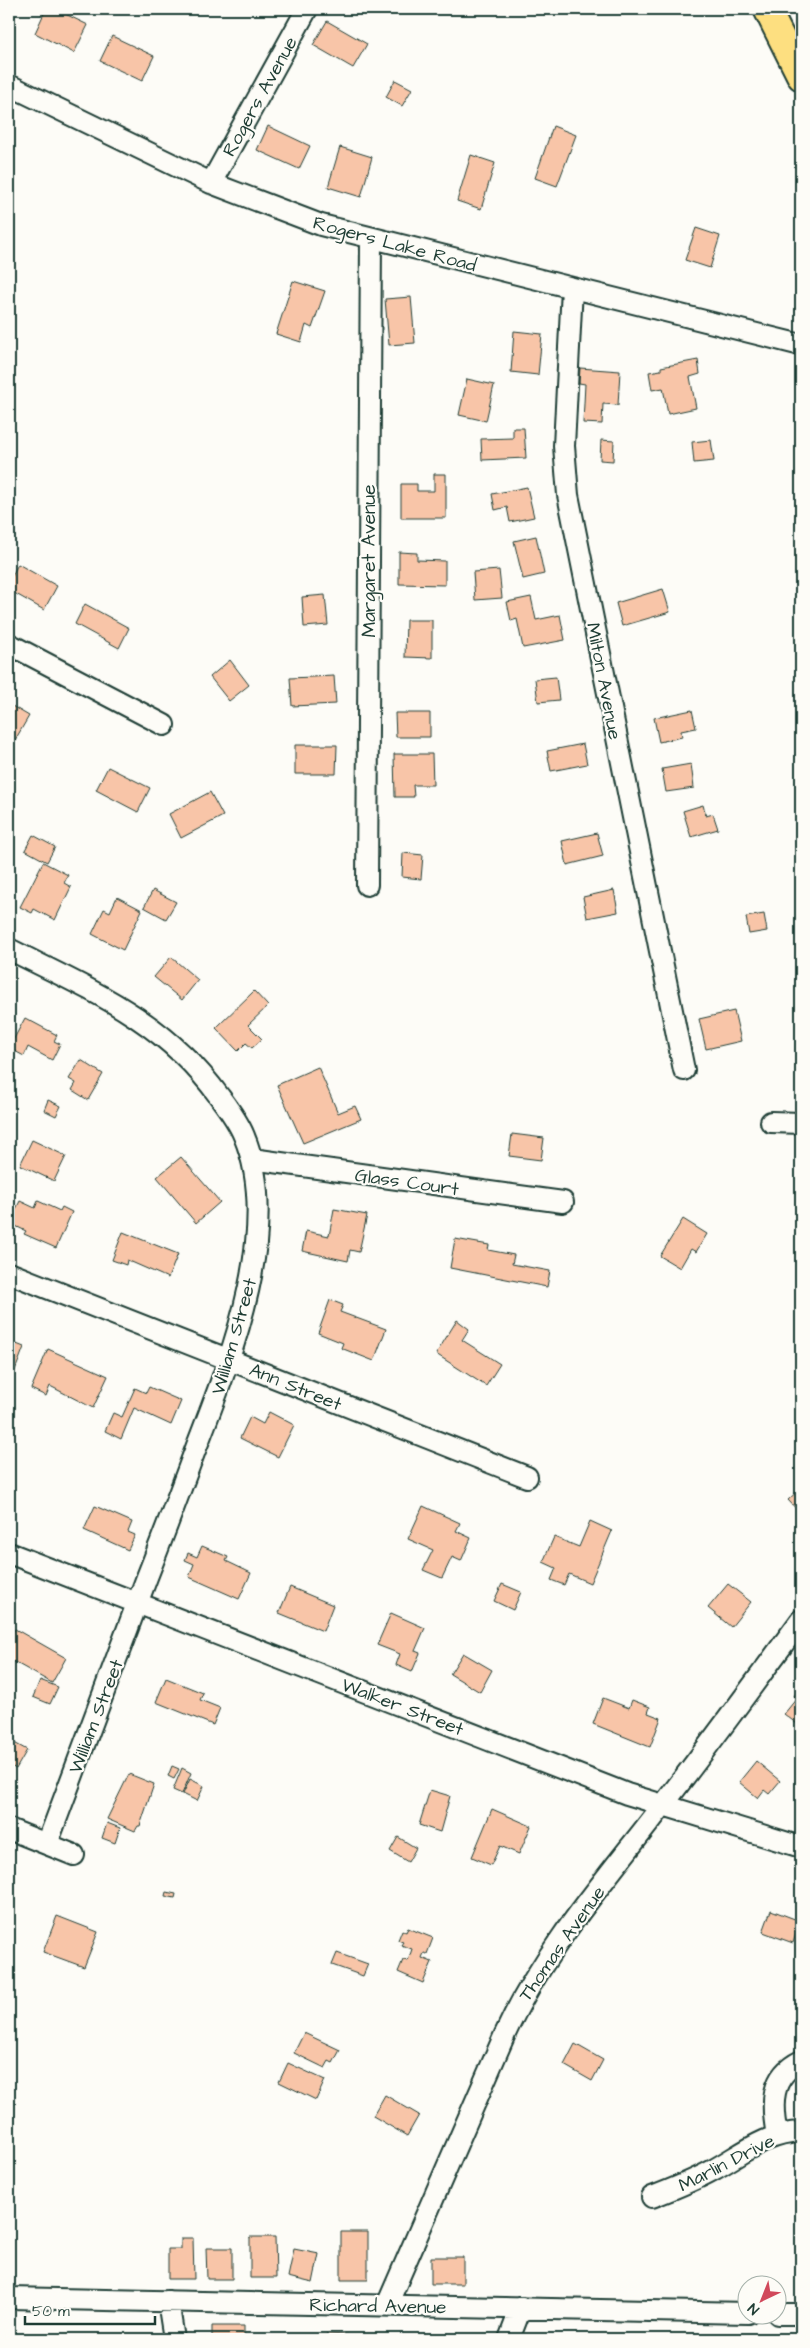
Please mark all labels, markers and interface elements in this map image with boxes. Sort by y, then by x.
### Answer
street label: Rogers Avenue [216,32,305,162]
street label: Rogers Lake Road [310,210,479,280]
street label: Margaret Avenue [356,484,384,638]
street label: Milton Avenue [579,620,628,742]
street label: Glass Court [353,1162,461,1203]
street label: William Street [205,1275,264,1398]
street label: Ann Street [245,1357,346,1418]
street label: William Street [62,1655,131,1778]
street label: Walker Street [337,1672,468,1743]
street label: Thomas Avenue [512,1881,612,2007]
street label: Marlin Drive [674,2128,779,2199]
north arrow [738,2276,788,2326]
street label: Richard Avenue [309,2292,447,2321]
scale bar [25,2293,155,2325]
text: N [744,2298,764,2319]
text: 50 m [32,2301,70,2322]

